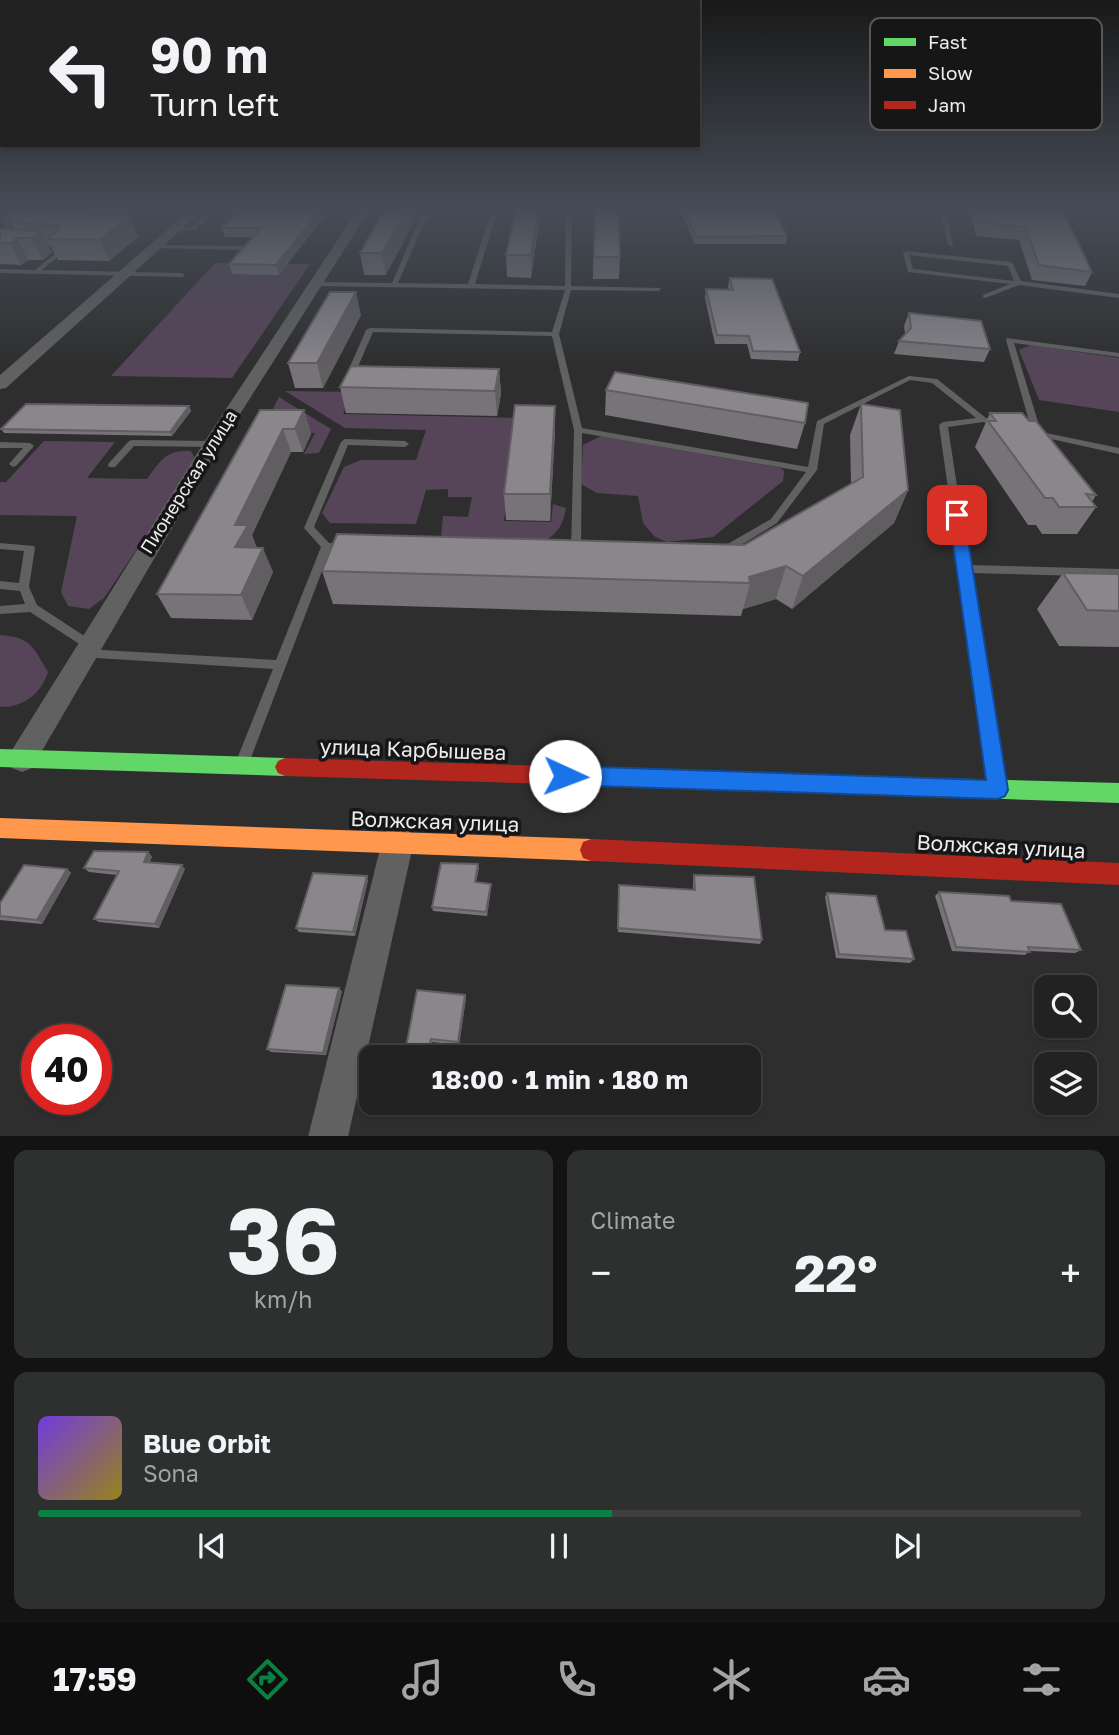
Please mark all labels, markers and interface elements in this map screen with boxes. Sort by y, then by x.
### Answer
legend [870,18,1102,130]
text: 90 m [150,25,268,84]
icon: left [35,28,126,119]
text: Fast [928,30,967,53]
text: Slow [928,61,973,84]
text: Turn left [150,85,279,123]
text: Jam [928,93,966,116]
street label: Пионерская улица [135,405,241,557]
pin [927,485,987,545]
icon: arrive [938,496,976,534]
street label: улица Карбышева [319,733,507,765]
position arrow [528,739,602,813]
street label: Волжская улица [350,805,520,837]
street label: Волжская улица [916,829,1086,863]
map controls [1034,975,1097,1115]
button: search [1034,975,1097,1038]
speed limit sign: 40 [21,1024,112,1115]
button: layers [1034,1052,1097,1115]
text: 18:00 · 1 min · 180 m [432,1064,688,1095]
text: 36 [227,1185,340,1294]
text: Climate [591,1206,675,1234]
text: 22° [794,1241,878,1303]
text: − [591,1250,611,1295]
text: + [1060,1250,1081,1295]
text: km/h [254,1285,313,1313]
text: Blue Orbit [143,1428,271,1459]
text: Sona [143,1459,199,1487]
icon: previous [193,1527,231,1565]
icon: pause [540,1527,578,1565]
icon: next [888,1527,926,1565]
icon: directions [243,1655,292,1704]
icon: music [398,1655,447,1704]
icon: phone [552,1655,601,1704]
icon: climate [707,1655,756,1704]
icon: car [862,1655,911,1704]
icon: filters [1017,1655,1066,1704]
text: 17:59 [53,1660,137,1698]

